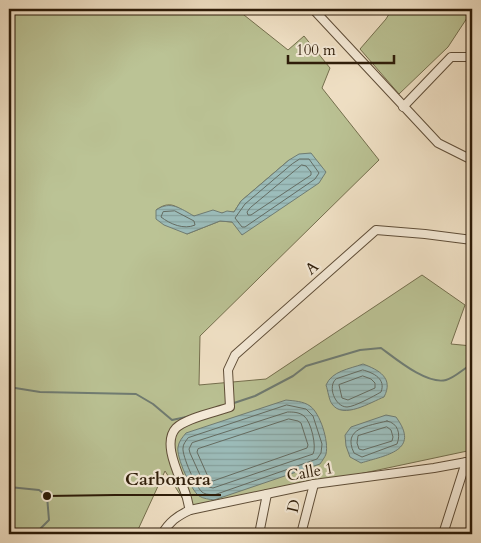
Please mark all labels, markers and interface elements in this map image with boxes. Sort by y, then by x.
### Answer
scale bar [288,32,395,64]
text: 100 m [296,40,336,60]
street label: A [300,256,324,280]
street label: Calle 1 [285,457,335,487]
callout: Carbonera [115,462,221,495]
text: Carbonera [125,467,211,492]
street label: D [282,497,306,515]

